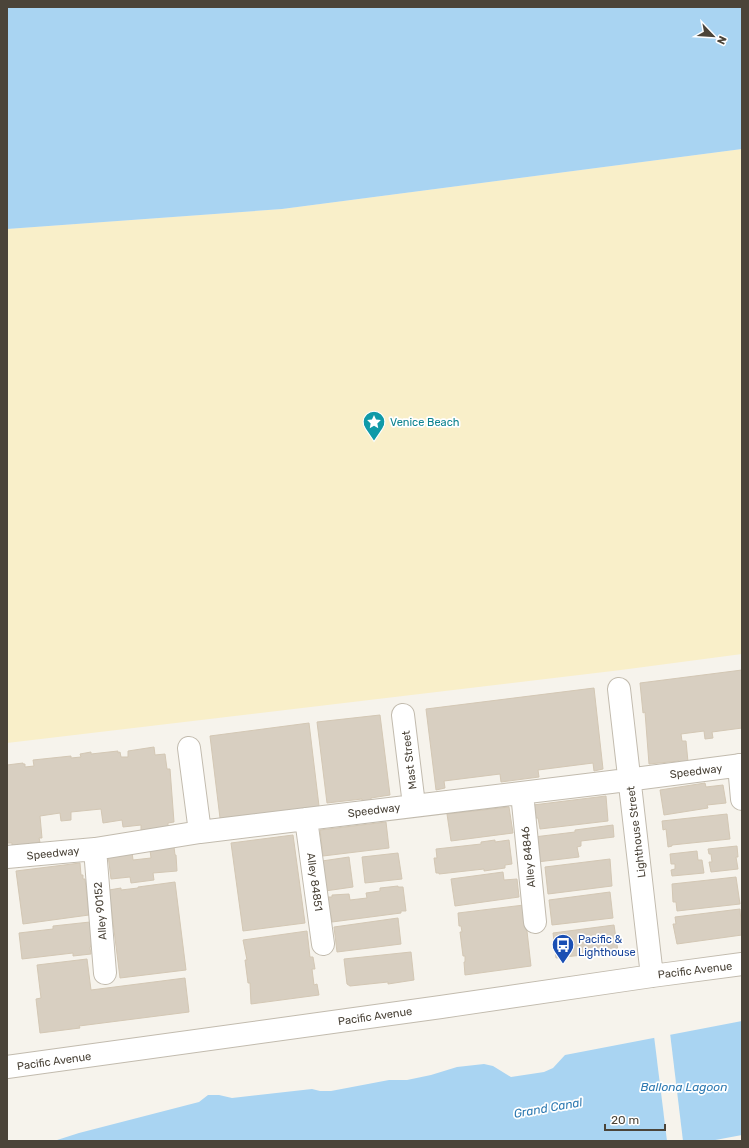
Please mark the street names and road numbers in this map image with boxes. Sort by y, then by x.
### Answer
street label: Mast Street [399,729,420,790]
street label: Speedway [669,762,723,781]
street label: Lighthouse Street [624,785,649,879]
street label: Speedway [347,801,401,820]
street label: Alley 84846 [519,825,538,888]
street label: Speedway [26,844,80,863]
street label: Alley 84851 [304,852,325,912]
street label: Alley 90152 [91,881,110,941]
street label: Pacific Avenue [657,959,733,982]
street label: Pacific Avenue [337,1005,413,1028]
street label: Pacific Avenue [16,1050,92,1073]

